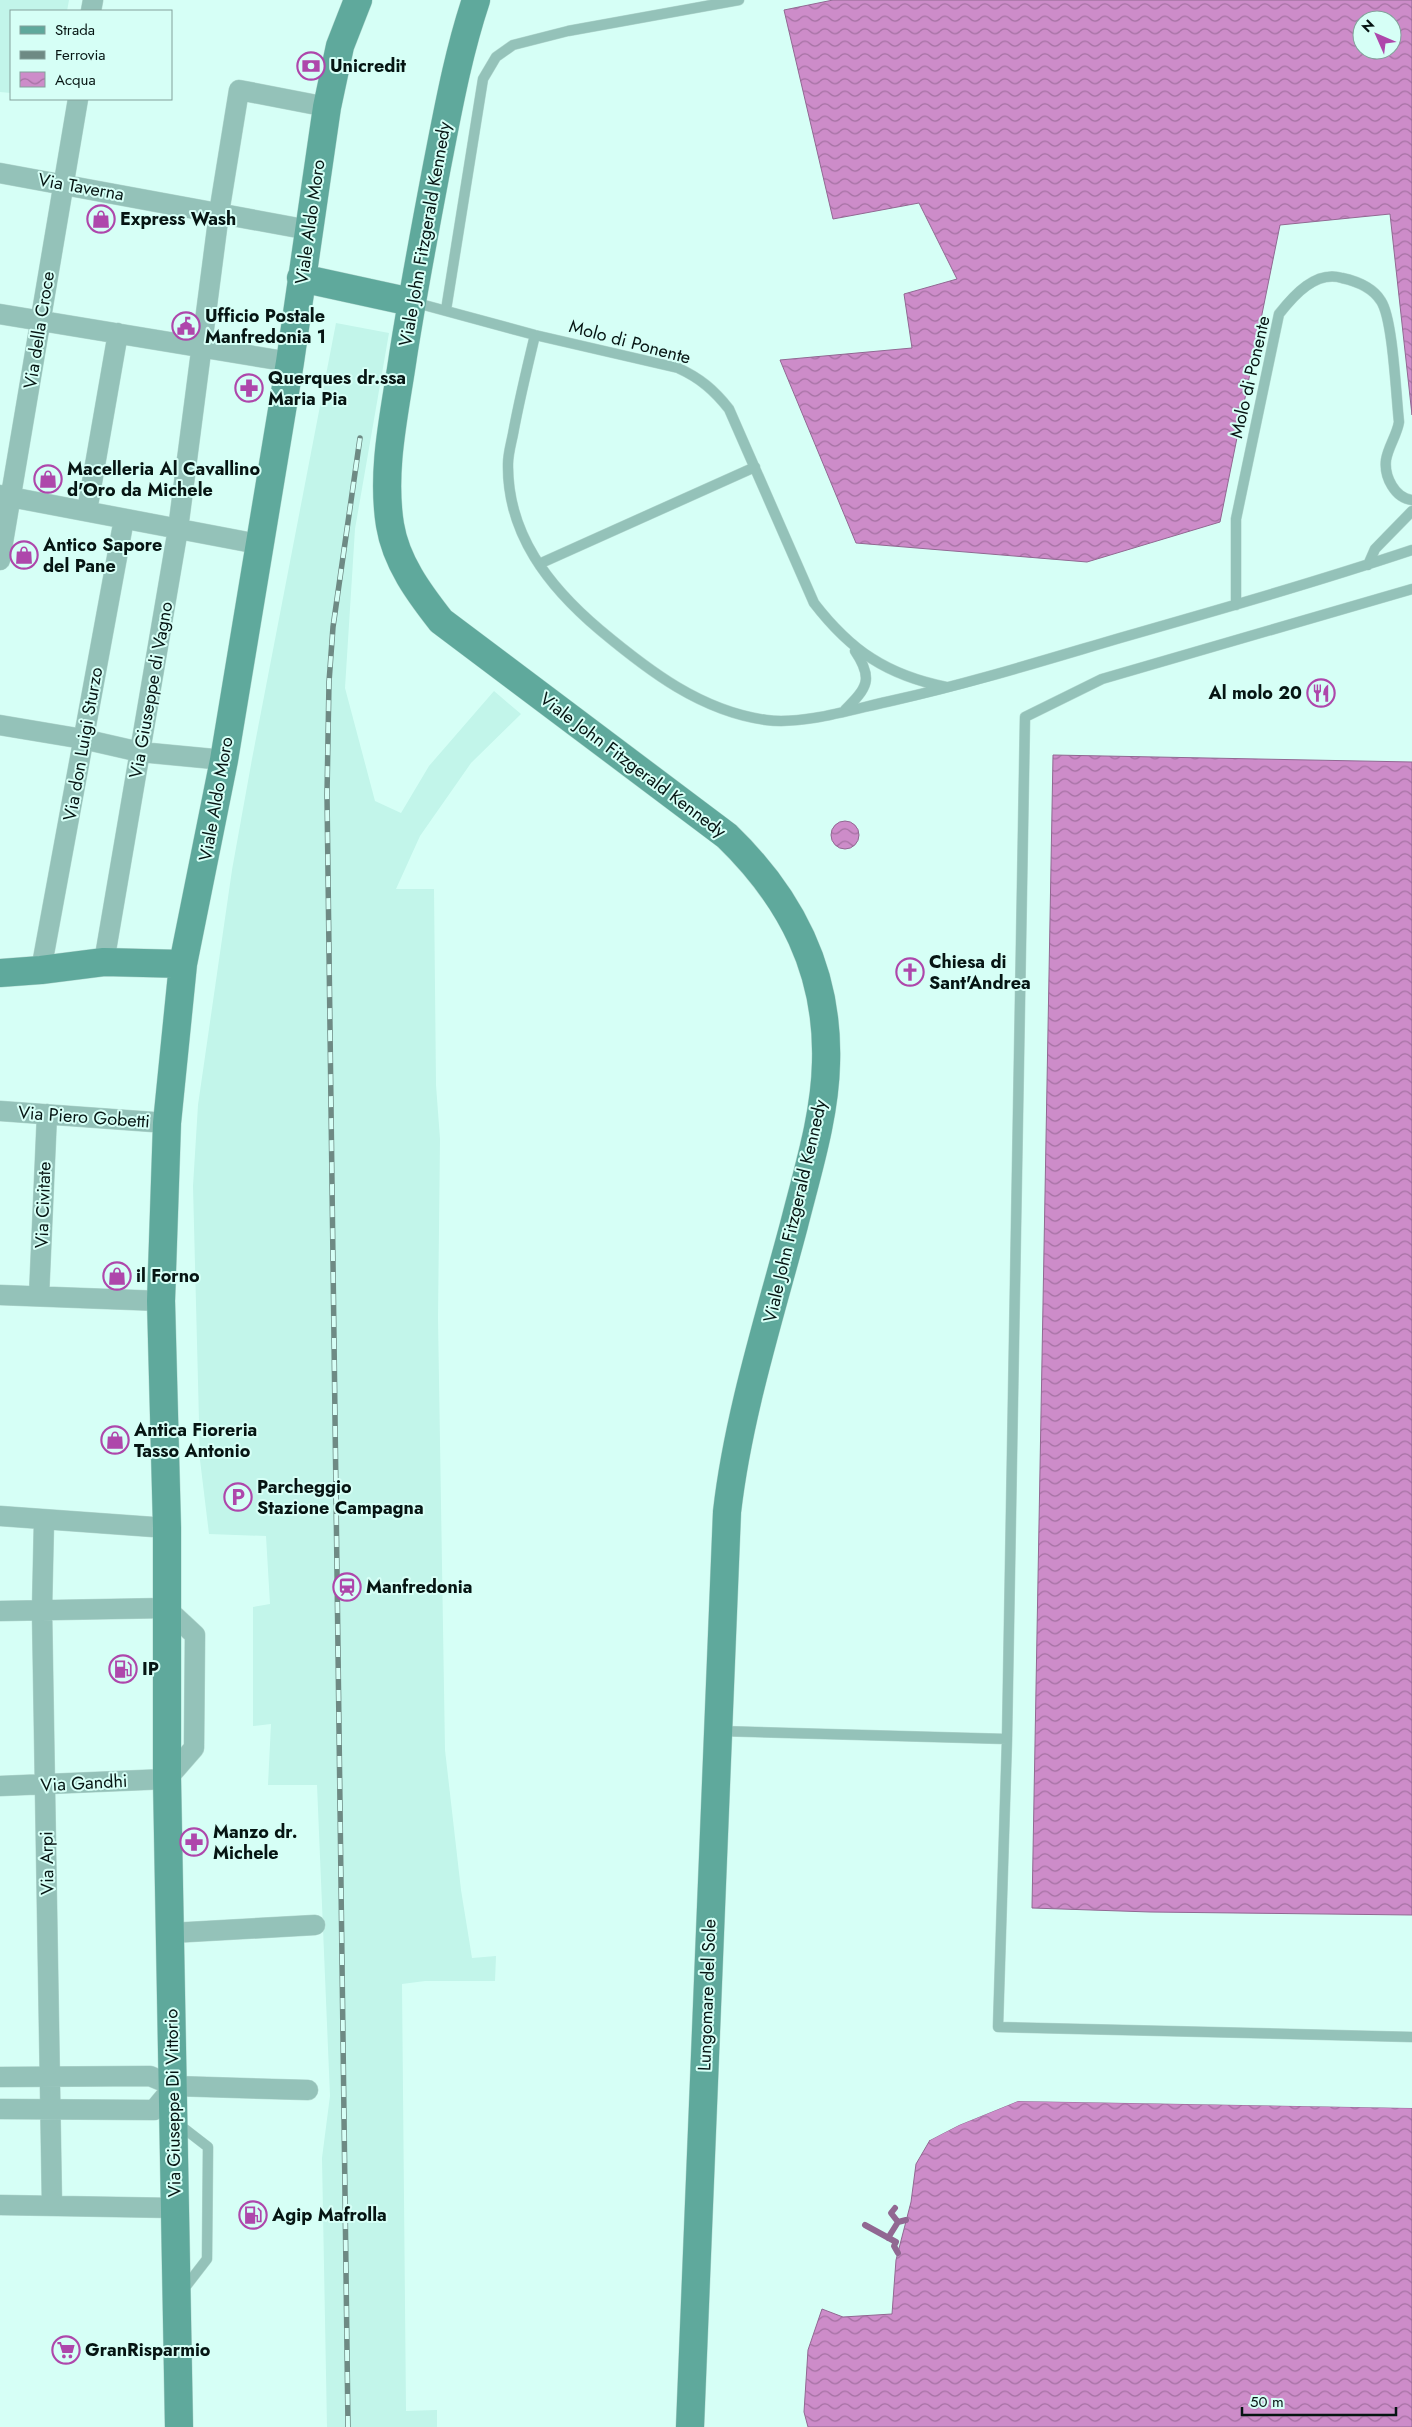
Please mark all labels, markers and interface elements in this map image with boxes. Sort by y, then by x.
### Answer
legend [10,10,172,100]
north arrow [1352,10,1402,60]
text: N [1357,15,1379,37]
text: Strada [55,19,95,41]
text: Ferrovia [55,44,106,66]
bank icon: Unicredit [296,51,326,81]
place label: Unicredit [330,53,406,79]
text: Acqua [55,69,96,91]
street label: Viale John Fitzgerald Kennedy [392,119,458,348]
street label: Viale Aldo Moro [288,158,332,286]
street label: Via Taverna [36,167,126,207]
shop icon: Express Wash [86,204,116,234]
place label: Express Wash [120,206,236,232]
street label: Via della Croce [17,269,61,391]
place label: Ufficio Postale Manfredonia 1 [205,303,326,350]
public building icon: Ufficio Postale Manfredonia 1 [171,311,201,341]
street label: Molo di Ponente [566,313,694,371]
street label: Molo di Ponente [1223,313,1277,441]
place label: Querques dr.ssa Maria Pia [268,365,406,412]
pharmacy icon: Querques dr.ssa Maria Pia [234,373,264,403]
place label: Macelleria Al Cavallino d'Oro da Michele [67,456,260,503]
shop icon: Macelleria Al Cavallino d'Oro da Michele [33,464,63,494]
place label: Antico Sapore del Pane [42,532,162,579]
shop icon: Antico Sapore del Pane [9,540,39,570]
street label: Via Giuseppe di Vagno [123,599,179,780]
street label: Via don Luigi Sturzo [57,665,109,823]
restaurant icon: Al molo 20 [1306,678,1336,708]
place label: Al molo 20 [1208,680,1302,706]
street label: Viale John Fitzgerald Kennedy [534,686,732,844]
street label: Viale Aldo Moro [192,735,240,863]
place label: Chiesa di Sant'Andrea [929,949,1031,996]
church icon: Chiesa di Sant'Andrea [895,957,925,987]
street label: Viale John Fitzgerald Kennedy [757,1097,833,1325]
street label: Via Piero Gobetti [17,1099,151,1135]
street label: Via Civitate [28,1161,58,1249]
shop icon: il Forno [102,1261,132,1291]
place label: il Forno [136,1263,200,1289]
place label: Antica Fioreria Tasso Antonio [133,1417,257,1464]
shop icon: Antica Fioreria Tasso Antonio [100,1425,130,1455]
place label: Parcheggio Stazione Campagna [257,1474,424,1521]
parking icon: Parcheggio Stazione Campagna [223,1482,253,1512]
station icon: Manfredonia [332,1572,362,1602]
place label: Manfredonia [366,1574,472,1600]
fuel station icon: IP [108,1654,138,1684]
place label: IP [142,1656,159,1682]
street label: Via Gandhi [40,1768,128,1798]
place label: Manzo dr. Michele [213,1819,297,1866]
pharmacy icon: Manzo dr. Michele [179,1827,209,1857]
street label: Via Arpi [33,1831,61,1895]
street label: Lungomare del Sole [691,1919,723,2071]
street label: Via Giuseppe Di Vittorio [158,2008,188,2197]
fuel station icon: Agip Mafrolla [238,2200,268,2230]
place label: Agip Mafrolla [271,2202,387,2228]
supermarket icon: GranRisparmio [51,2335,81,2365]
place label: GranRisparmio [85,2337,211,2363]
scale bar [1242,2384,1396,2416]
text: 50 m [1250,2391,1284,2413]

